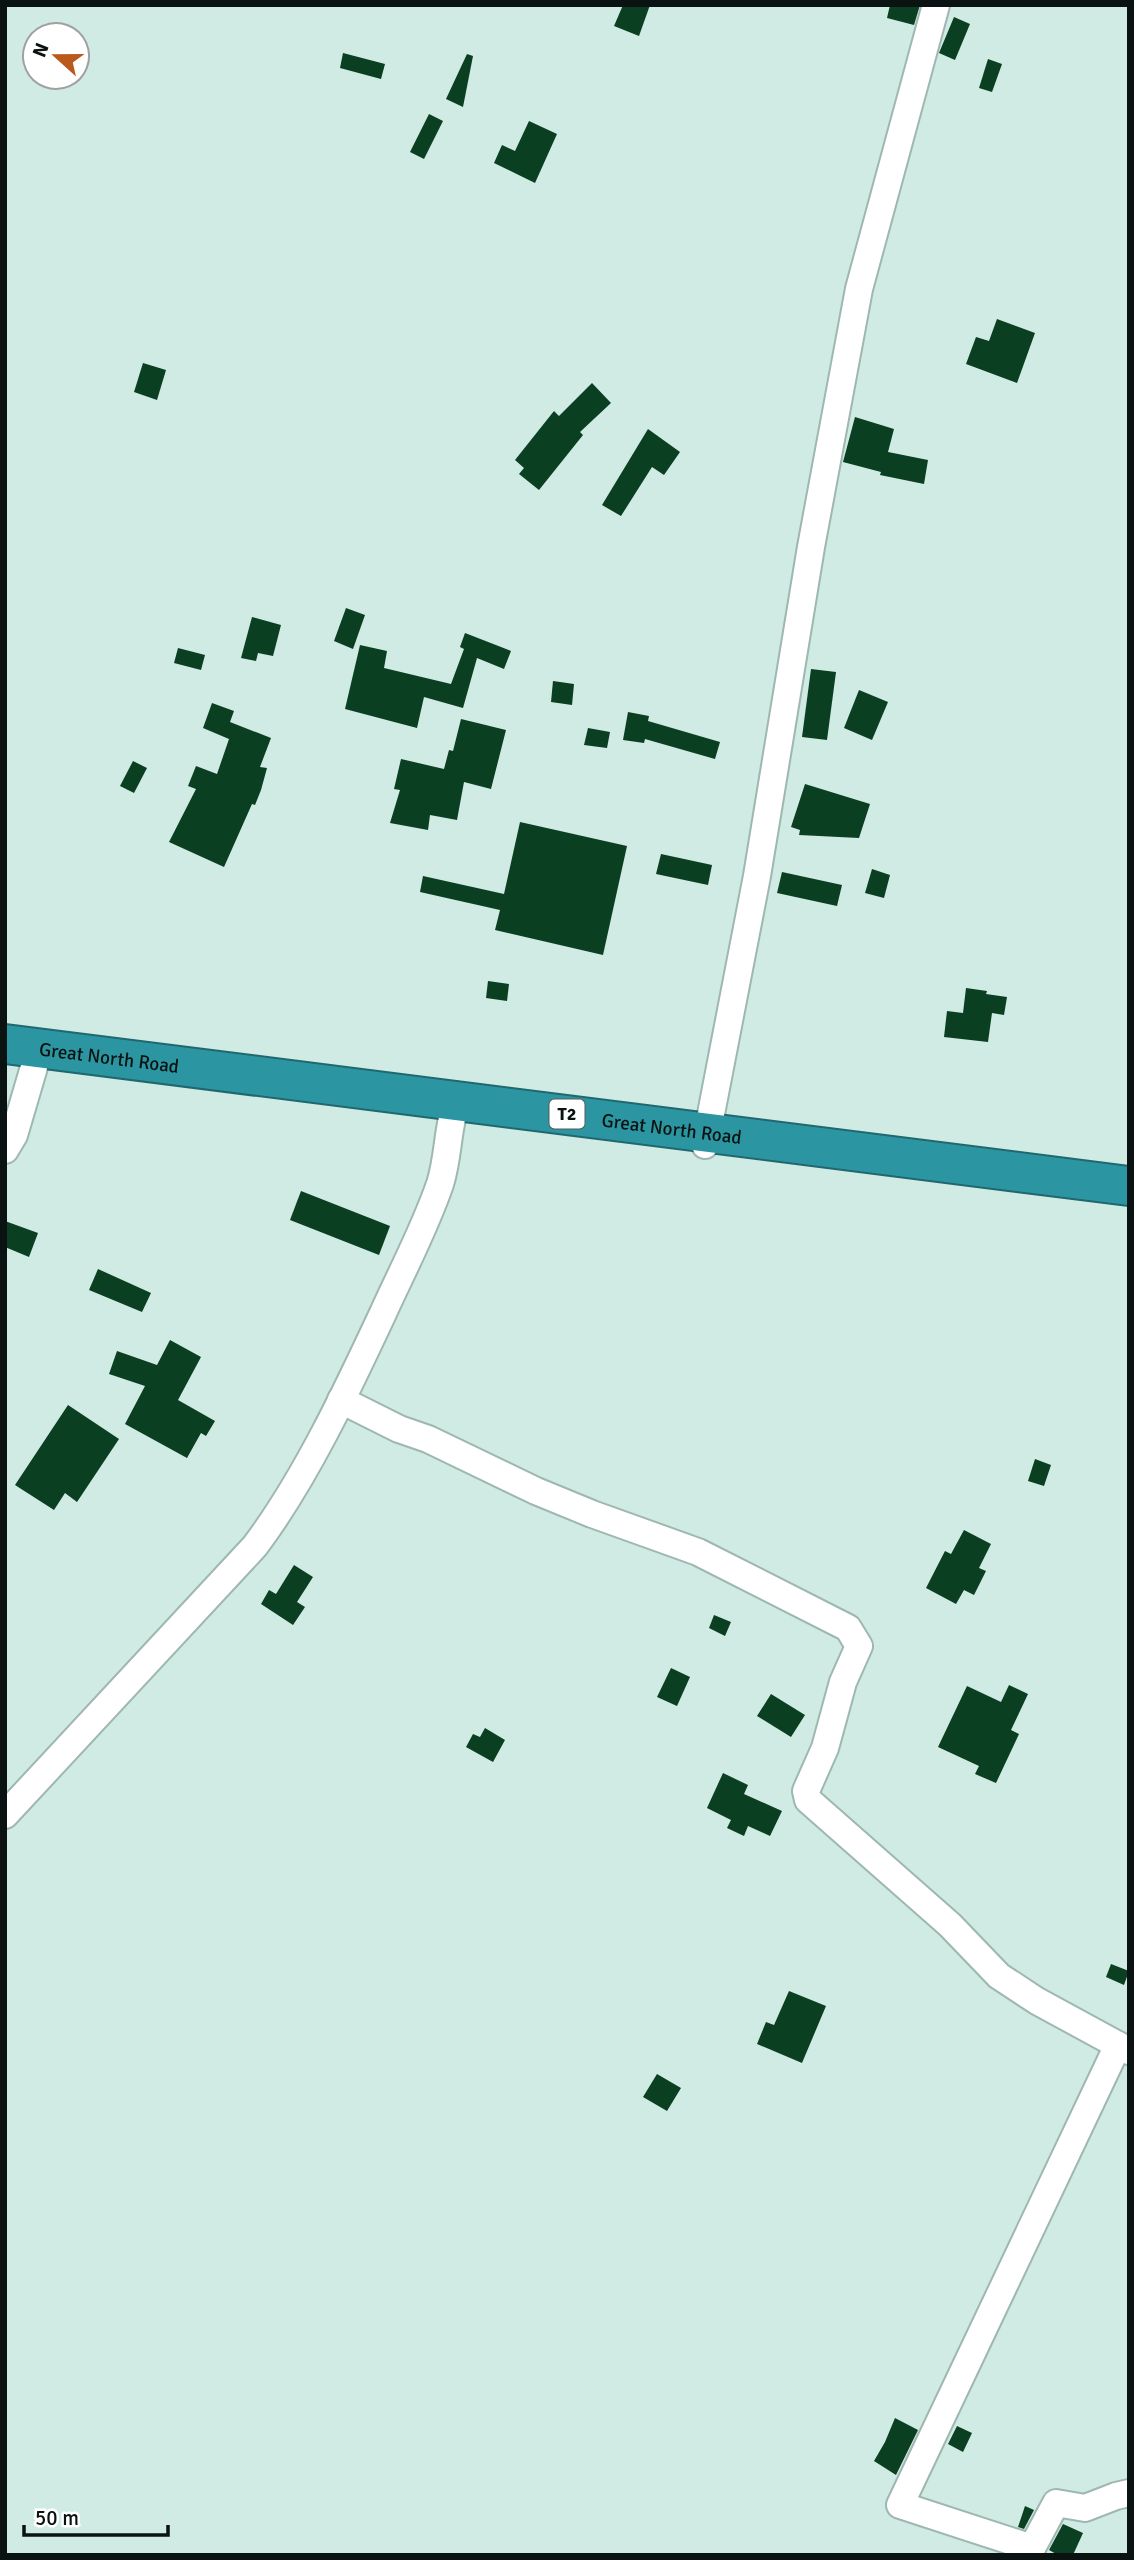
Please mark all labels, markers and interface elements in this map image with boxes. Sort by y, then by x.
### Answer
north arrow [21,21,91,91]
text: N [27,40,55,61]
street label: Great North Road [38,1037,180,1079]
road number: T2 [550,1100,584,1128]
street label: Great North Road [600,1108,743,1150]
scale bar [24,2494,168,2538]
text: 50 m [35,2505,79,2531]

